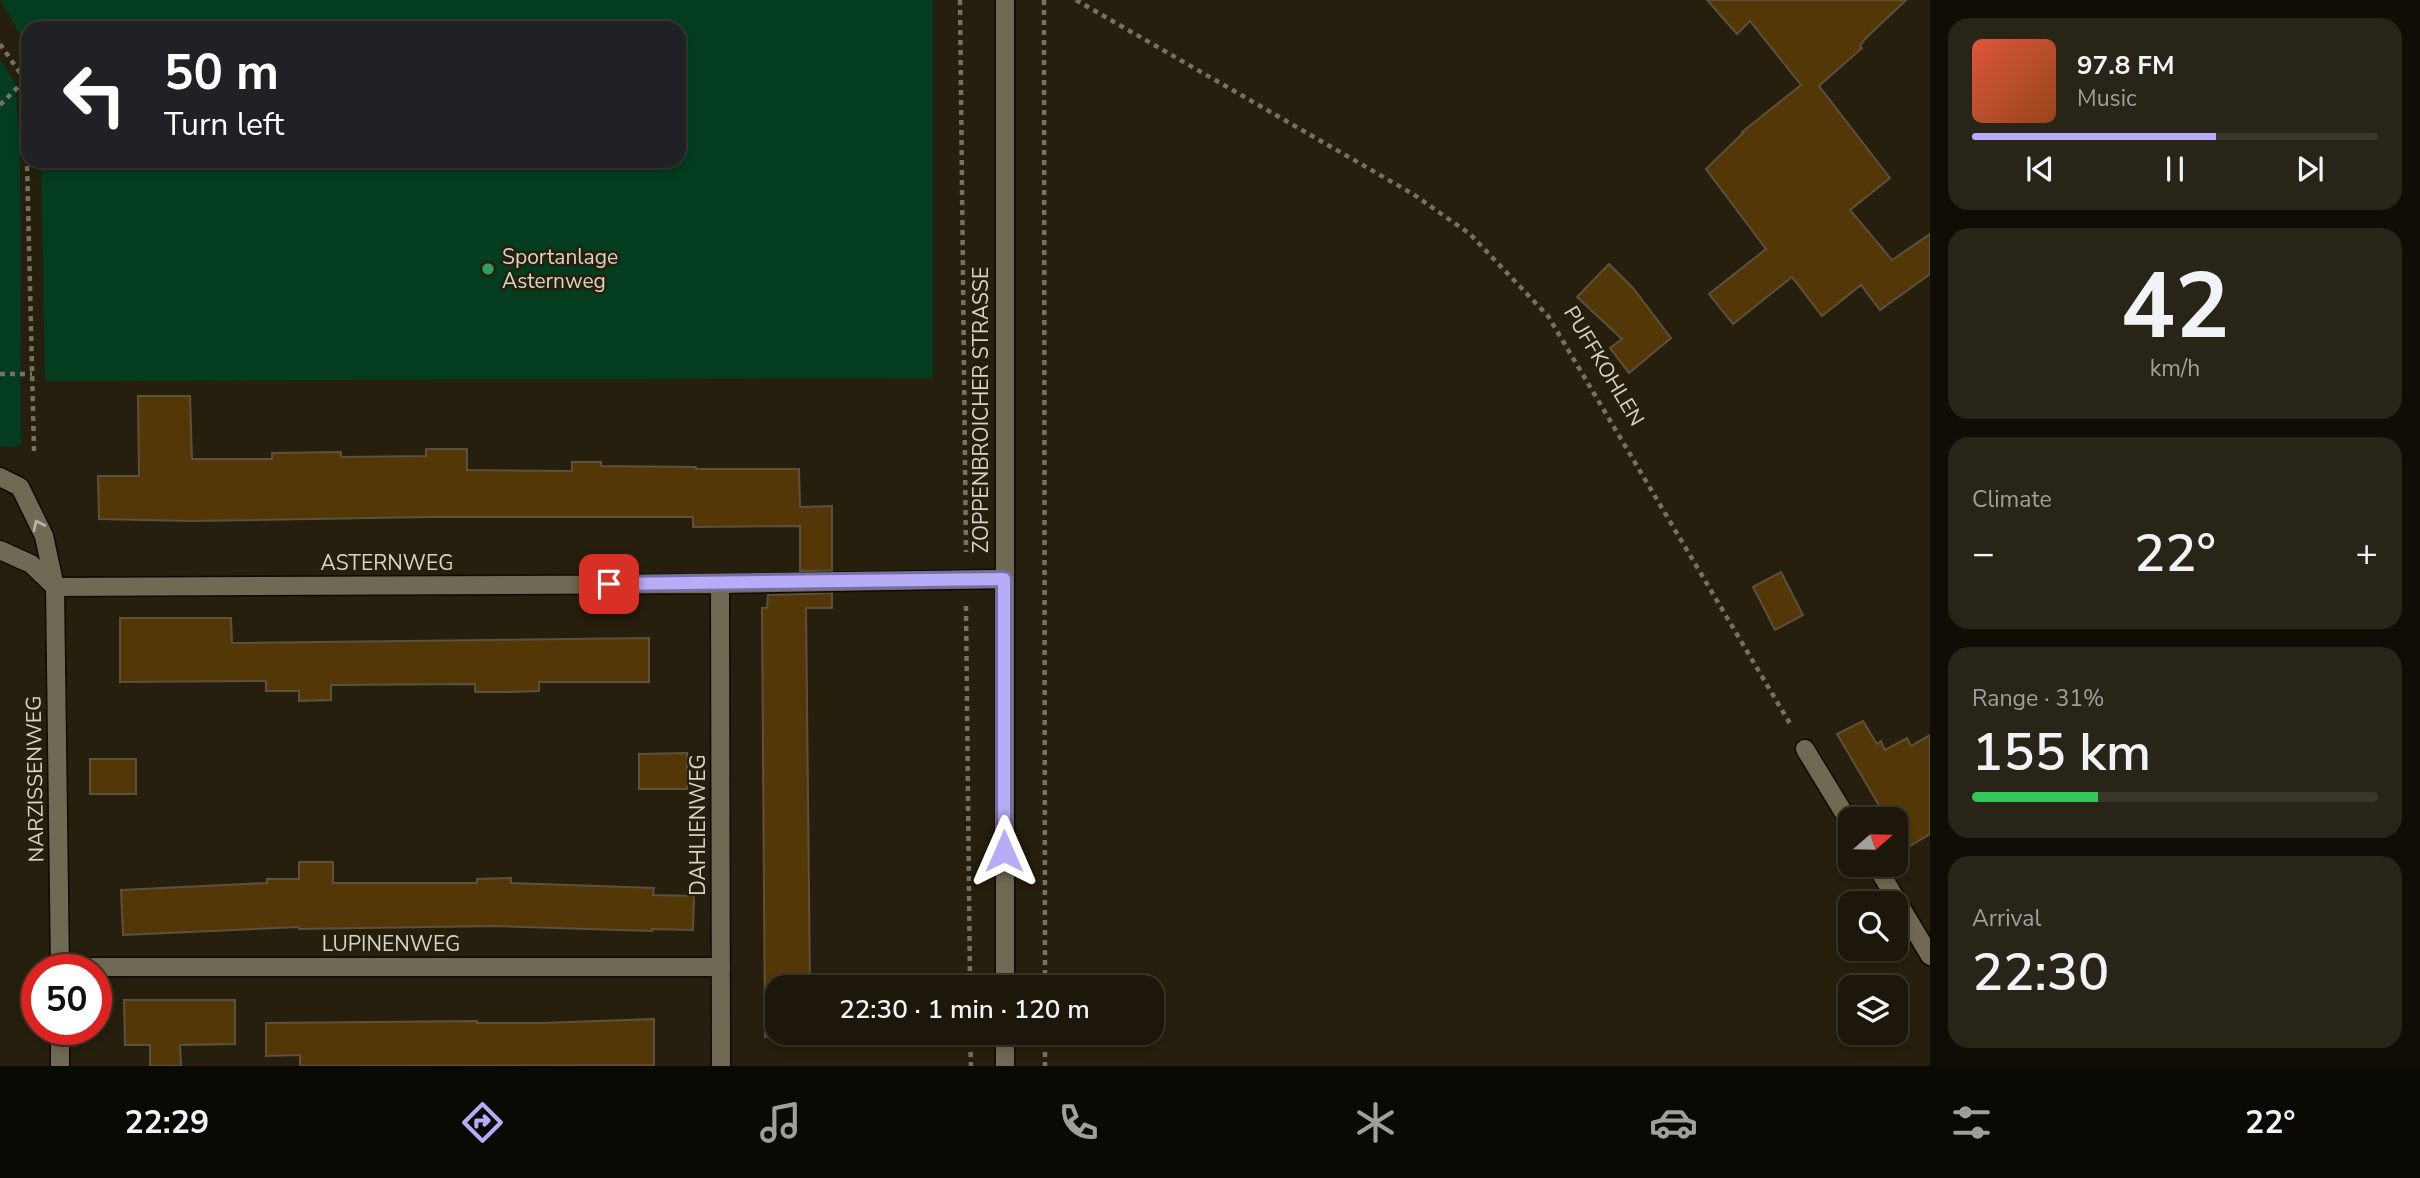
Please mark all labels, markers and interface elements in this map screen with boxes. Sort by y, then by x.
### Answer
text: 50 m [164,39,279,106]
text: 97.8 FM [2077,48,2174,83]
icon: left [49,49,140,140]
text: Music [2077,83,2137,114]
text: Turn left [164,103,284,146]
icon: previous [2021,150,2059,188]
icon: pause [2156,150,2194,188]
icon: next [2291,150,2329,188]
place label: Sportanlage Asternweg [502,243,618,295]
text: 42 [2120,245,2230,369]
marker: Sportanlage Asternweg [480,261,496,277]
street label: ZOPPENBROICHER STRASSE [967,267,995,553]
street label: PUFFKOHLEN [1557,301,1651,431]
text: km/h [2150,353,2200,384]
text: Climate [1972,484,2052,515]
text: 22° [2134,518,2216,589]
one-way arrow [33,520,47,532]
text: − [1972,528,1995,579]
text: + [2355,528,2378,579]
street label: ASTERNWEG [321,549,453,577]
pin [579,554,639,614]
icon: arrive [590,565,628,603]
text: Range · 31% [1972,683,2104,714]
street label: NARZISSENWEG [20,695,50,863]
text: 155 km [1972,717,2151,788]
street label: DAHLIENWEG [684,754,712,896]
north arrow [1838,807,1908,877]
map controls [1838,807,1908,1045]
position arrow [967,814,1041,888]
button: search [1838,891,1908,961]
text: Arrival [1972,903,2041,934]
street label: LUPINENWEG [322,930,460,958]
text: 22:30 [1972,937,2109,1008]
speed limit sign: 50 [21,954,112,1045]
button: layers [1838,975,1908,1045]
text: 22:30 · 1 min · 120 m [839,992,1090,1027]
icon: directions [458,1098,507,1147]
icon: music [756,1098,805,1147]
icon: phone [1054,1098,1103,1147]
icon: climate [1351,1098,1400,1147]
icon: car [1649,1098,1698,1147]
icon: filters [1947,1098,1996,1147]
text: 22:29 [124,1101,209,1144]
text: 22° [2245,1101,2295,1144]

